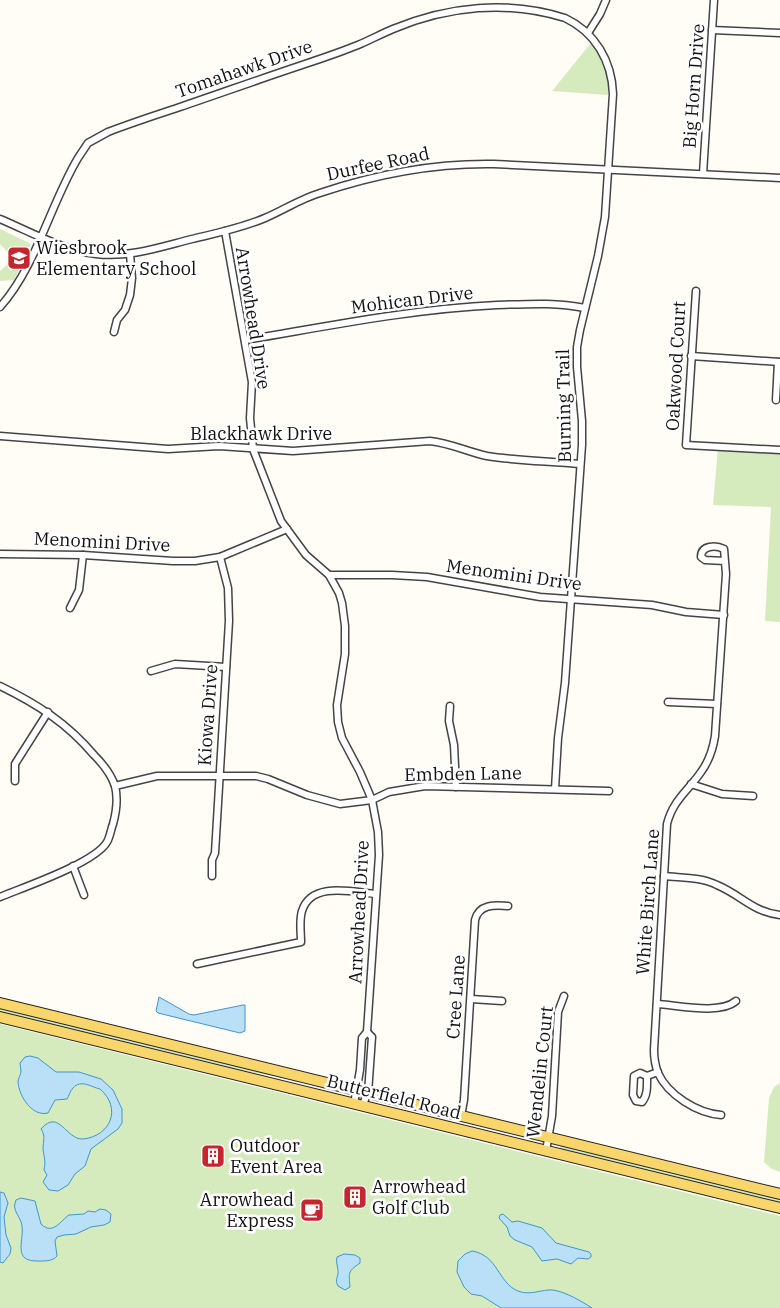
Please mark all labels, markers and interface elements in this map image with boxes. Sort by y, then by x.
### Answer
street label: Big Horn Drive [678,23,709,149]
street label: Tomahawk Drive [172,34,315,103]
street label: Durfee Road [324,141,431,186]
place label: Wiesbrook Elementary School [36,236,196,280]
school or university icon: Wiesbrook Elementary School [6,245,32,271]
street label: Arrowhead Drive [231,245,276,391]
street label: Mohican Drive [350,281,474,318]
street label: Oakwood Court [661,300,690,432]
street label: Burning Trail [551,349,576,463]
street label: Blackhawk Drive [190,422,332,445]
street label: Menomini Drive [33,526,171,557]
street label: Menomini Drive [445,554,583,595]
street label: Kiowa Drive [192,663,223,766]
street label: Embden Lane [404,761,522,786]
street label: White Birch Lane [631,828,664,976]
street label: Arrowhead Drive [343,840,374,984]
street label: Cree Lane [441,954,470,1040]
street label: Wendelin Court [521,1005,558,1139]
street label: Butterfield Road [324,1069,464,1124]
place label: Outdoor Event Area [230,1134,323,1178]
building icon: Outdoor Event Area [200,1143,226,1169]
place label: Arrowhead Golf Club [372,1175,466,1219]
building icon: Arrowhead Golf Club [342,1184,368,1210]
place label: Arrowhead Express [200,1188,294,1232]
cafe icon: Arrowhead Express [299,1197,325,1223]

